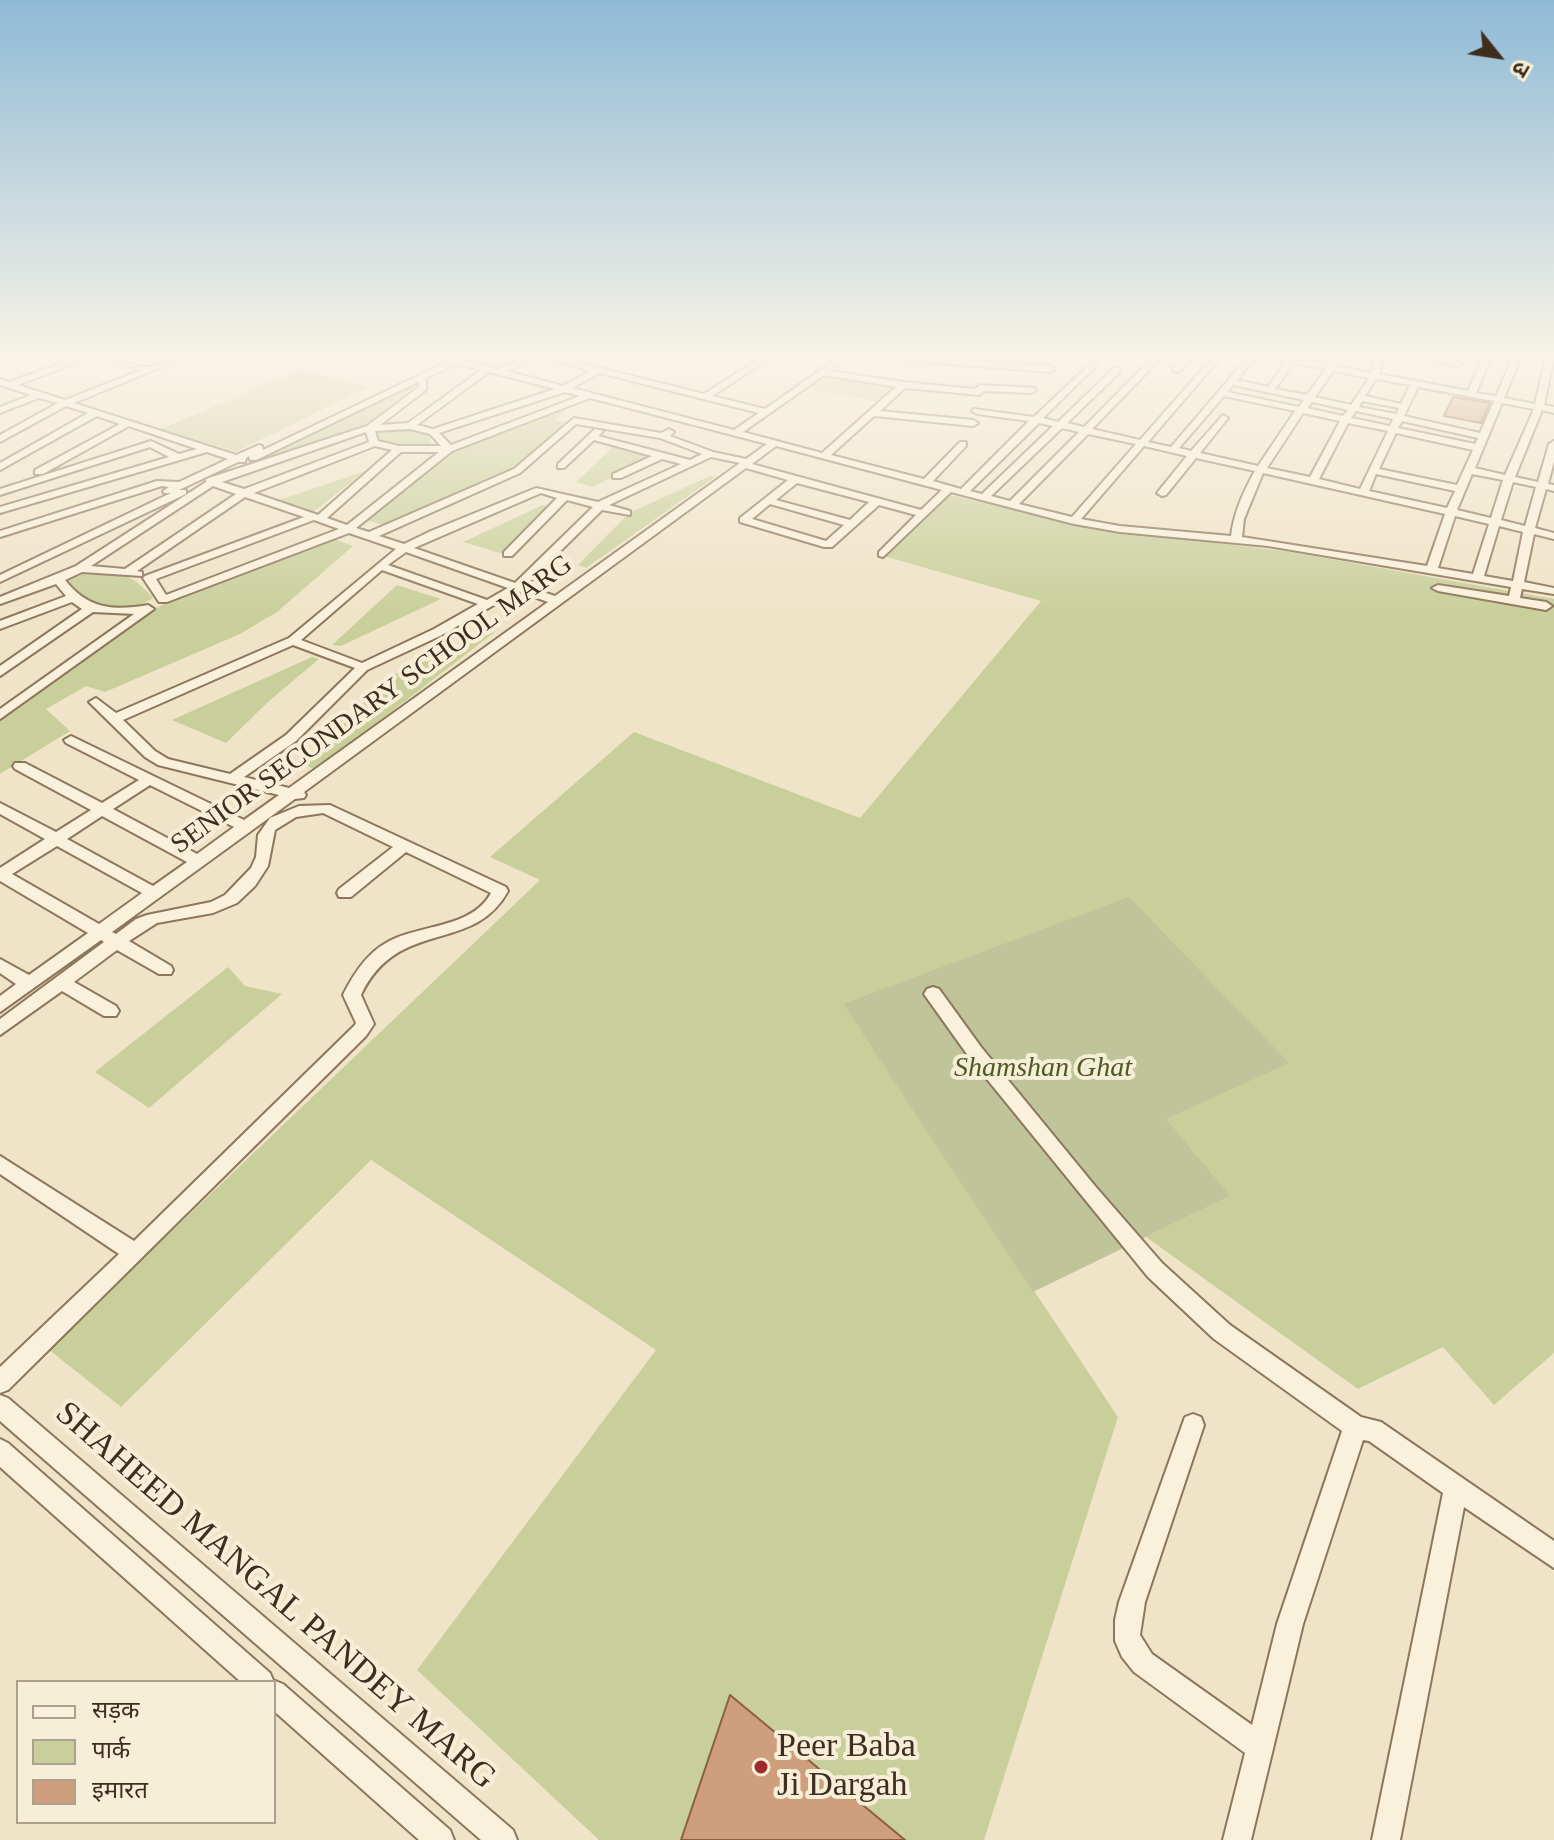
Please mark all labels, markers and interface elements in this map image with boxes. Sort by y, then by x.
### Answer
north arrow [1458,16,1538,96]
text: उ [1503,55,1535,81]
street label: SENIOR SECONDARY SCHOOL MARG [169,551,575,859]
park label: Shamshan Ghat [938,1052,1148,1086]
street label: SHAHEED MANGAL PANDEY MARG [54,1400,496,1792]
legend [16,1680,276,1824]
text: सड़क [92,1696,140,1728]
place label: Peer Baba Ji Dargah [777,1727,940,1806]
text: पार्क [92,1736,130,1768]
marker: Peer Baba Ji Dargah [752,1758,770,1776]
text: इमारत [92,1776,148,1808]

